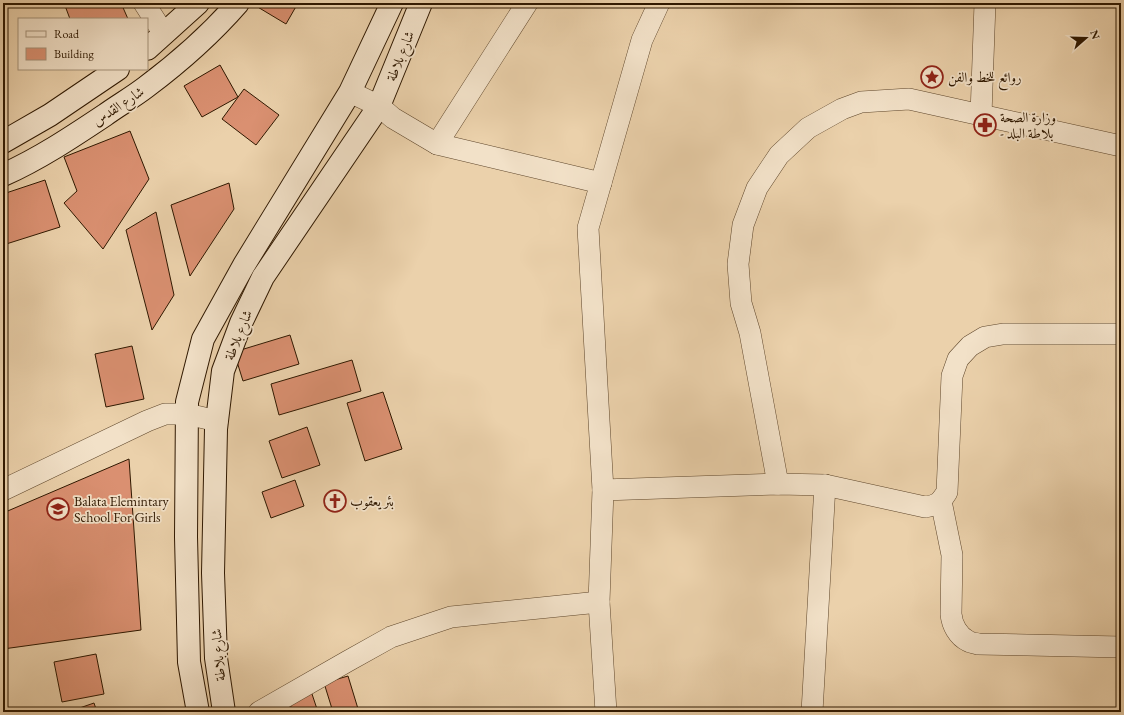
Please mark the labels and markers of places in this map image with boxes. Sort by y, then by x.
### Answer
place icon: روائع للخط والفن [919,64,945,90]
place label: روائع للخط والفن [948,68,1022,91]
place label: وزارة الصحة - بلاطة البلد [1000,108,1056,142]
pharmacy icon: وزارة الصحة - بلاطة البلد [972,112,998,138]
church icon: بئر يعقوب [322,488,348,514]
place label: Balata Elemintary School For Girls [74,492,170,526]
place label: بئر يعقوب [350,492,394,510]
school or university icon: Balata Elemintary School For Girls [45,496,71,522]

